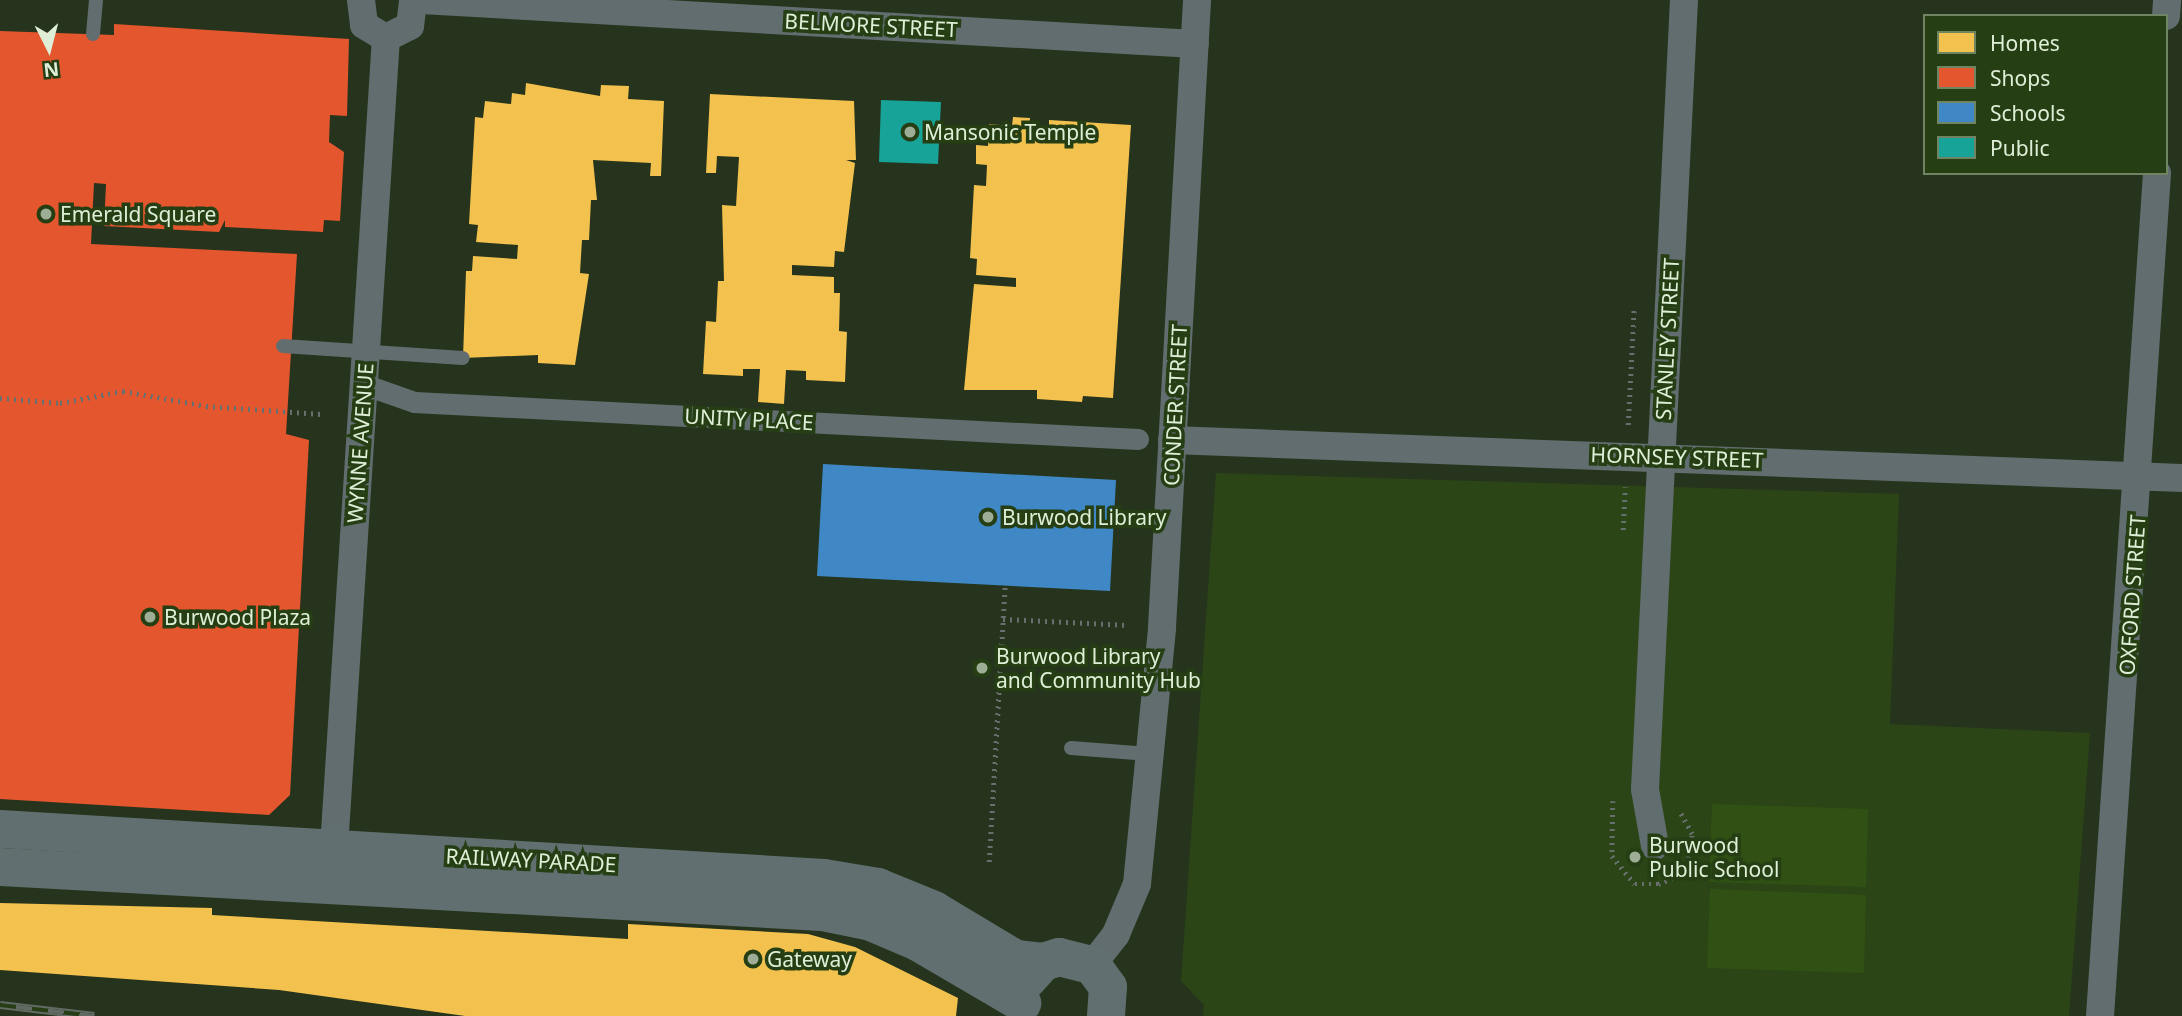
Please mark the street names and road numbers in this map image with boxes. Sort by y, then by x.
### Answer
street label: BELMORE STREET [784,8,958,42]
street label: STANLEY STREET [1650,257,1684,421]
street label: CONDER STREET [1158,323,1192,487]
street label: WYNNE AVENUE [342,362,378,524]
street label: UNITY PLACE [684,403,814,435]
street label: HORNSEY STREET [1590,441,1764,473]
street label: OXFORD STREET [2114,514,2150,676]
street label: RAILWAY PARADE [445,843,617,877]

